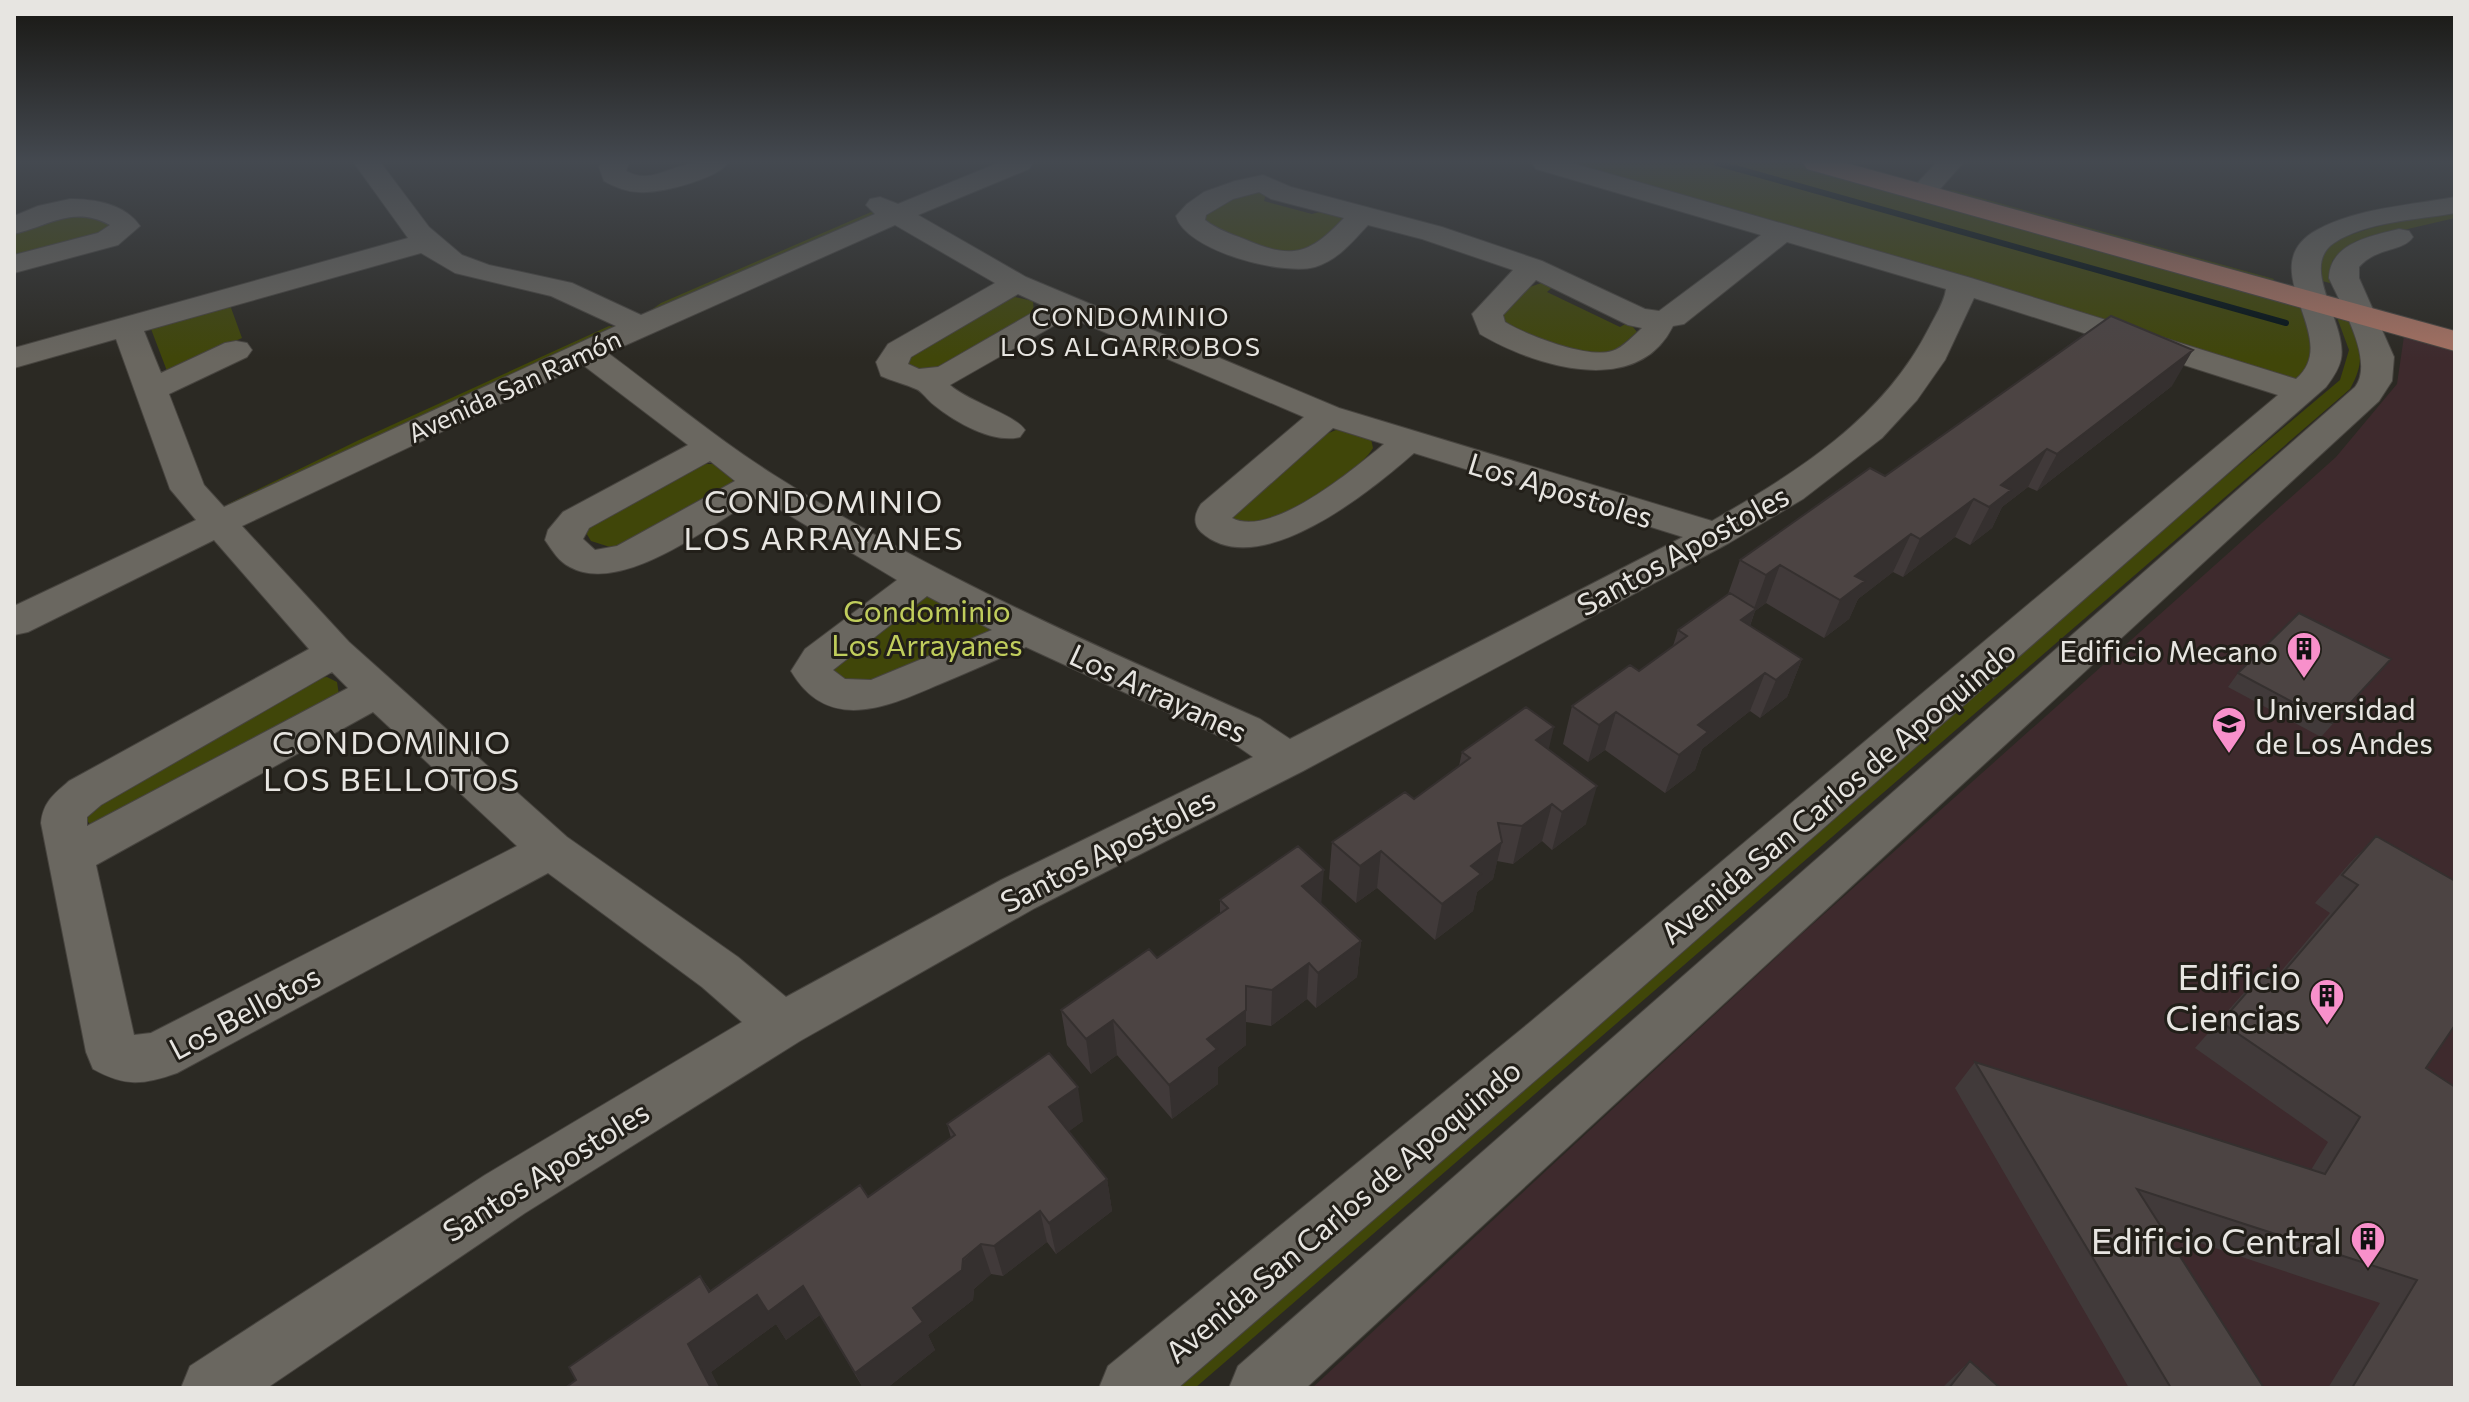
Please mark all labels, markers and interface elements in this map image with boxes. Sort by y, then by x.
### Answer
district label: CONDOMINIO LOS ALGARROBOS [1000,300,1262,361]
street label: Avenida San Ramón [403,322,625,448]
street label: Los Apostoles [1464,443,1658,535]
street label: Santos Apostoles [1570,476,1794,622]
district label: CONDOMINIO LOS ARRAYANES [684,480,965,557]
park label: Condominio Los Arrayanes [831,591,1023,662]
building icon: Edificio Mecano [2285,630,2323,680]
street label: Avenida San Carlos de Apoquindo [1652,631,2022,951]
place label: Edificio Mecano [2059,631,2278,668]
street label: Los Arrayanes [1064,635,1254,749]
place label: Universidad de Los Andes [2255,689,2433,760]
school or university icon: Universidad de Los Andes [2210,705,2248,755]
district label: CONDOMINIO LOS BELLOTOS [263,721,521,798]
street label: Santos Apostoles [993,779,1221,919]
place label: Edificio Ciencias [2165,953,2301,1038]
street label: Los Bellotos [162,956,326,1066]
building icon: Edificio Ciencias [2308,977,2346,1027]
street label: Avenida San Carlos de Apoquindo [1157,1050,1527,1370]
street label: Santos Apostoles [435,1092,655,1248]
place label: Edificio Central [2091,1217,2342,1261]
building icon: Edificio Central [2349,1220,2387,1270]

